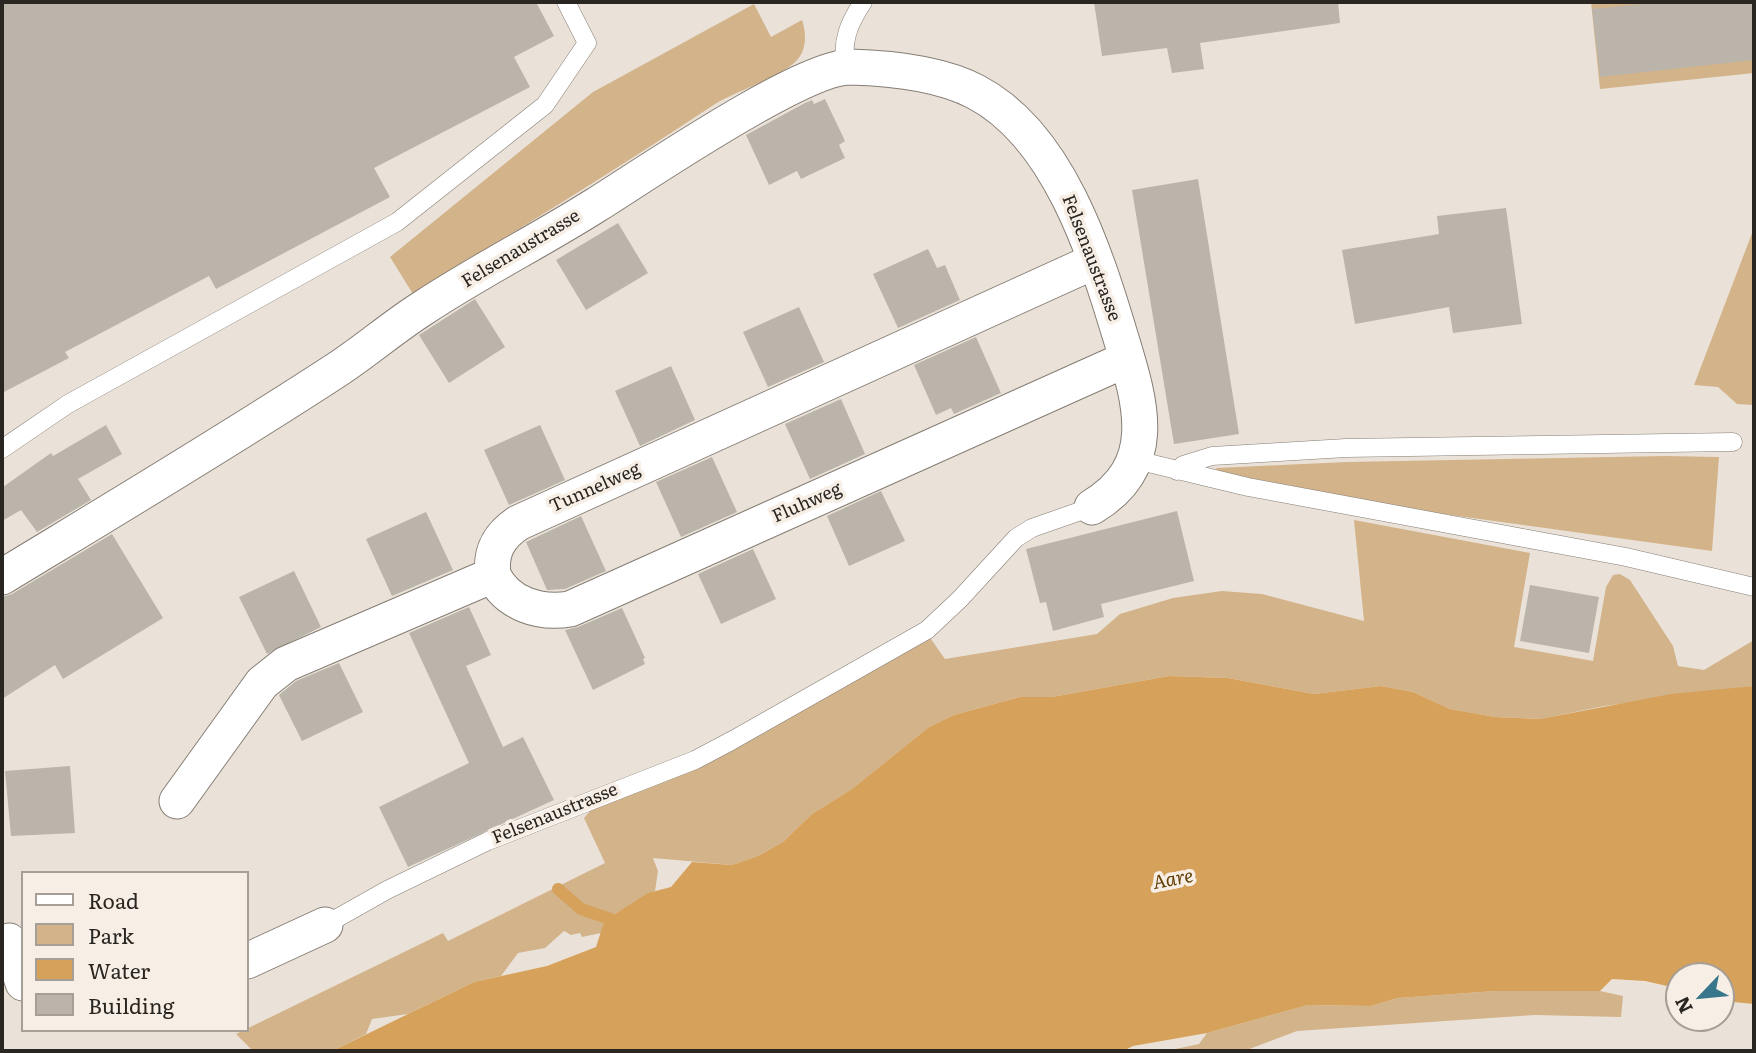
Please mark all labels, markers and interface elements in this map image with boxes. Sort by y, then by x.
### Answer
street label: Felsenaustrasse [1057,192,1125,324]
street label: Felsenaustrasse [458,205,584,293]
street label: Tunnelweg [546,458,644,518]
street label: Fluhweg [769,478,845,528]
street label: Felsenaustrasse [489,779,621,849]
water label: Aare [1151,865,1195,895]
legend [21,871,248,1032]
text: Road [88,884,139,915]
text: Park [88,919,134,950]
text: Water [88,954,150,985]
north arrow [1665,962,1735,1032]
text: Building [88,989,174,1020]
text: N [1667,992,1699,1019]

